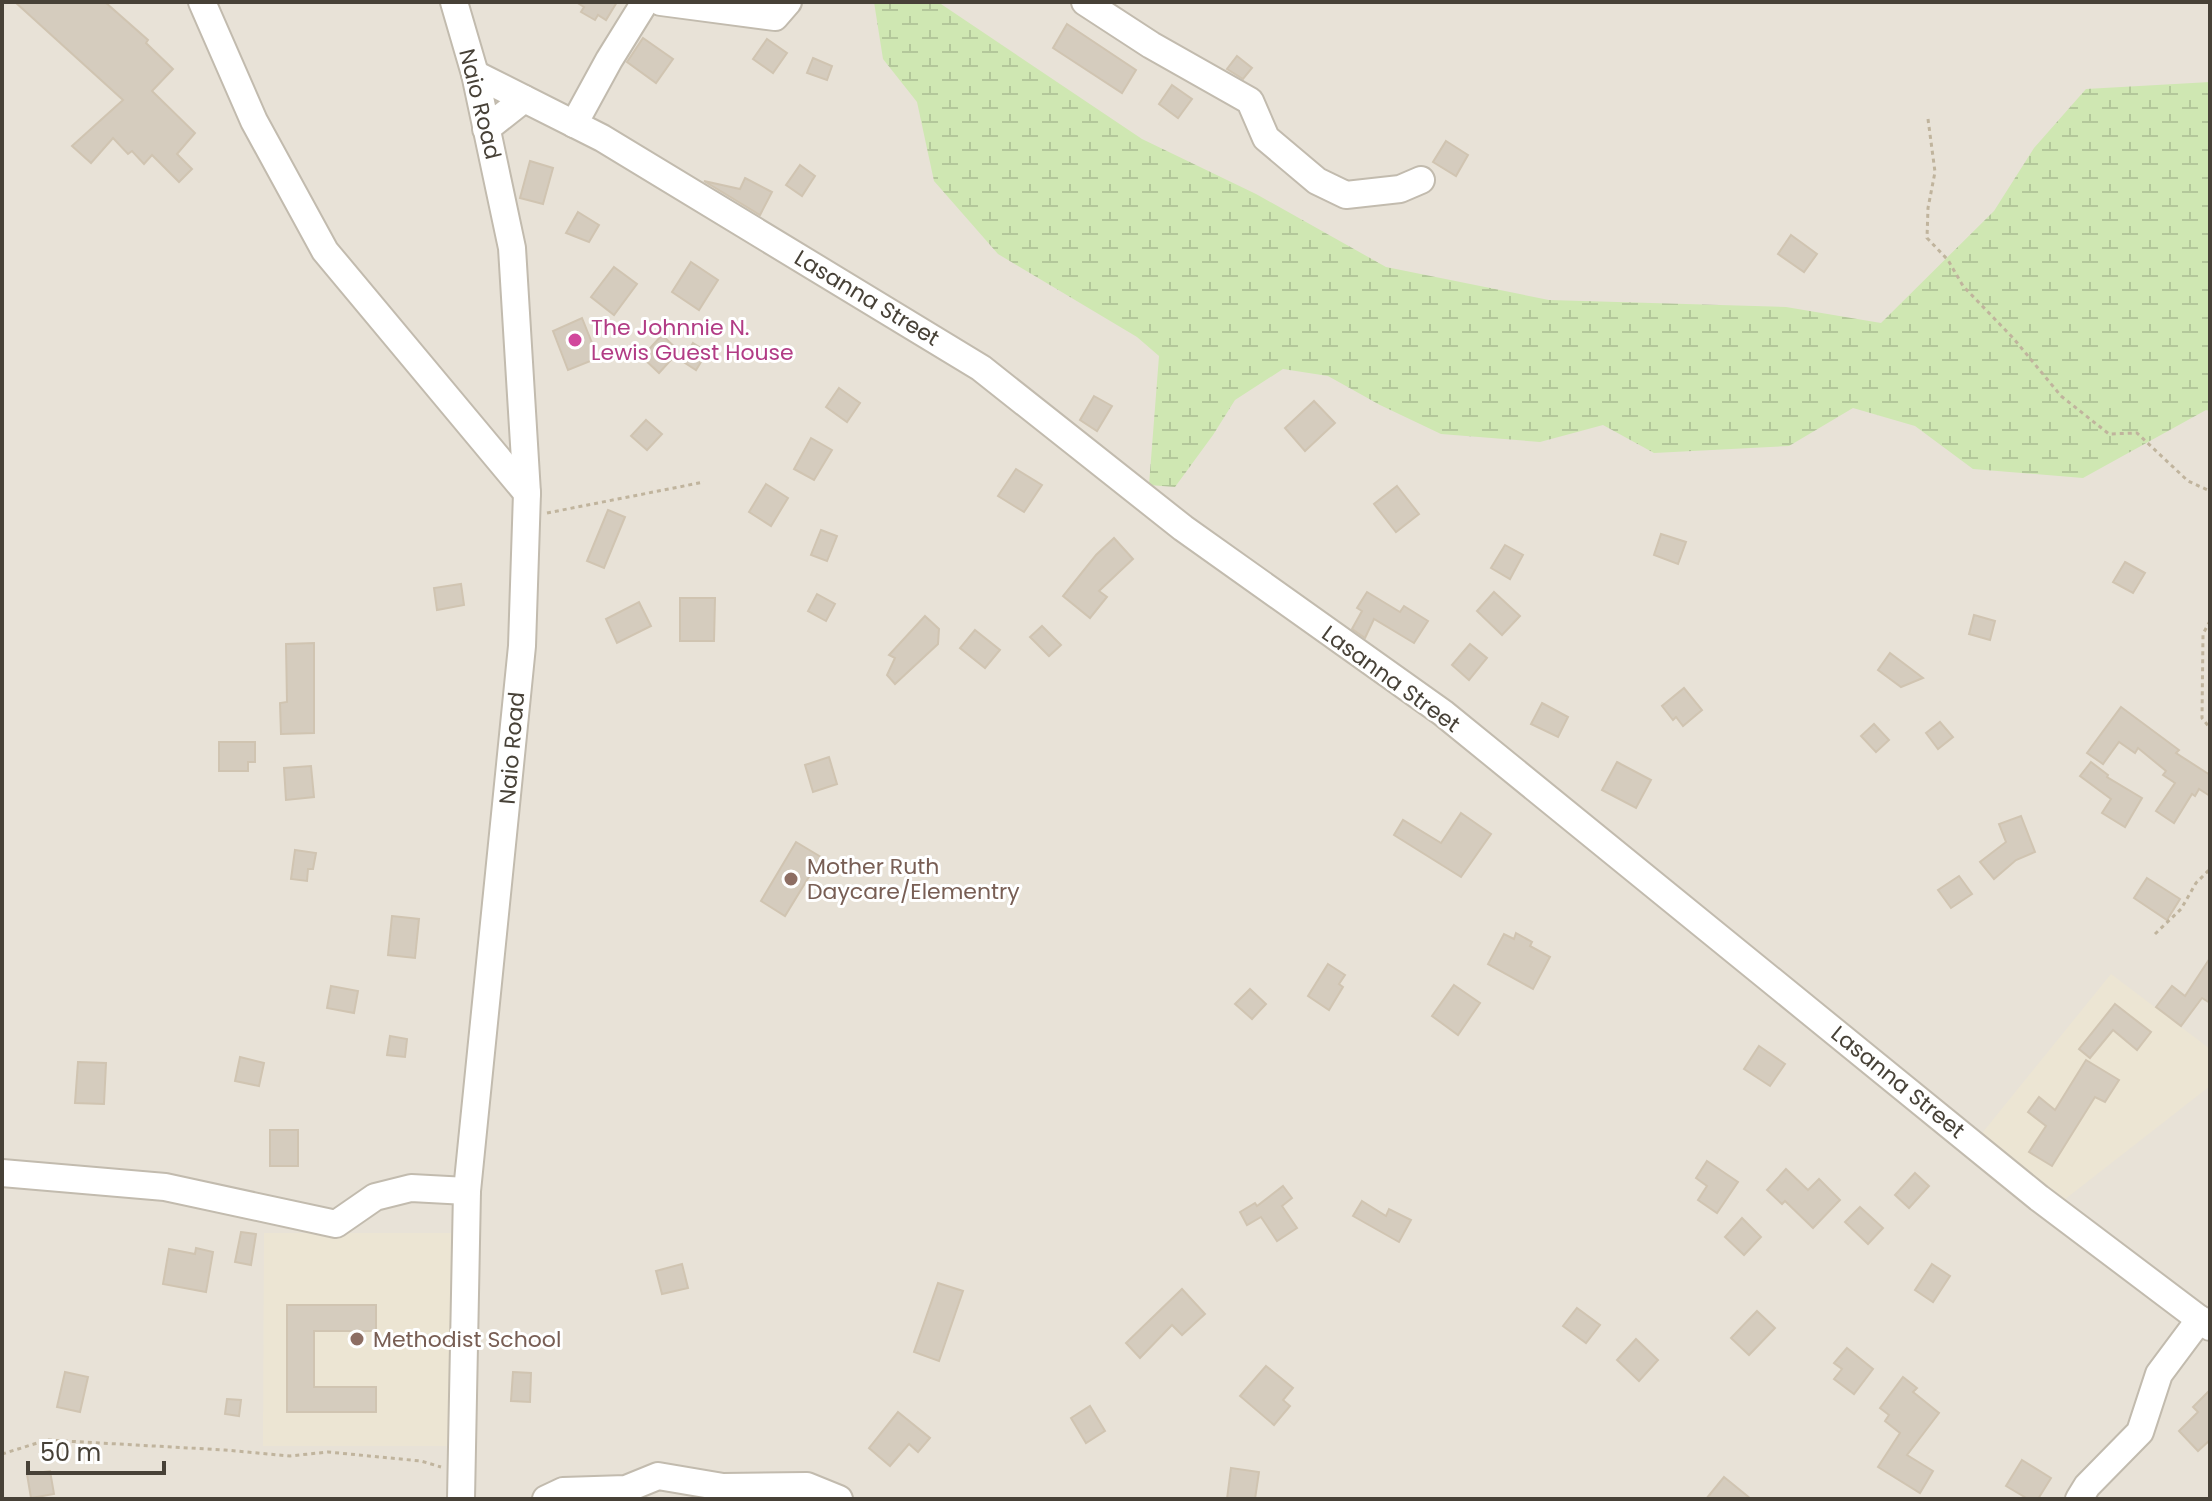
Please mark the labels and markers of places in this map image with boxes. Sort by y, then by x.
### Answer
place label: The Johnnie N. Lewis Guest House [591,312,794,368]
marker: The Johnnie N. Lewis Guest House [566,331,584,349]
place label: Mother Ruth Daycare/Elementry [807,851,1020,907]
marker: Mother Ruth Daycare/Elementry [782,870,800,888]
place label: Methodist School [373,1324,561,1355]
marker: Methodist School [348,1330,366,1348]

